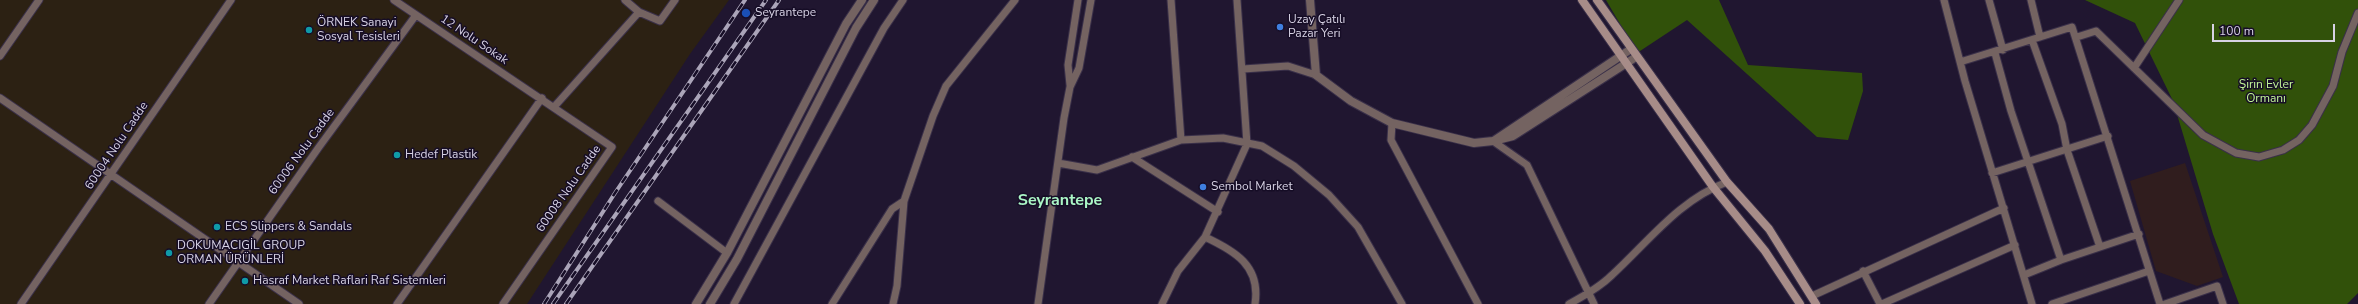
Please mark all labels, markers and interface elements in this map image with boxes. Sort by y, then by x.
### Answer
place label: Seyrantepe [755,6,816,20]
marker: Seyrantepe [740,7,752,19]
street label: 12 Nolu Sokak [437,12,511,68]
place label: Uzay Çatılı Pazar Yeri [1288,13,1345,41]
place label: ÖRNEK Sanayi Sosyal Tesisleri [317,16,400,44]
scale bar [2214,16,2337,42]
marker: Uzay Çatılı Pazar Yeri [1275,22,1285,32]
text: 100 m [2219,23,2254,39]
marker: ÖRNEK Sanayi Sosyal Tesisleri [304,25,314,35]
park label: Şirin Evler Ormanı [2239,78,2293,106]
street label: 60004 Nolu Cadde [82,99,152,193]
street label: 60006 Nolu Cadde [266,106,338,198]
street label: 60008 Nolu Cadde [534,143,604,235]
place label: Hedef Plastik [405,148,477,162]
marker: Hedef Plastik [392,150,402,160]
place label: Sembol Market [1211,180,1293,194]
marker: Sembol Market [1198,182,1208,192]
district label: Seyrantepe [1018,191,1102,211]
place label: ECS Slippers & Sandals [225,220,352,234]
marker: ECS Slippers & Sandals [212,222,222,232]
place label: DOKUMACIGİL GROUP ORMAN ÜRÜNLERİ [177,239,305,267]
marker: DOKUMACIGİL GROUP ORMAN ÜRÜNLERİ [164,248,174,258]
place label: Hasraf Market Raflari Raf Sistemleri [253,274,446,288]
marker: Hasraf Market Raflari Raf Sistemleri [240,276,250,286]

